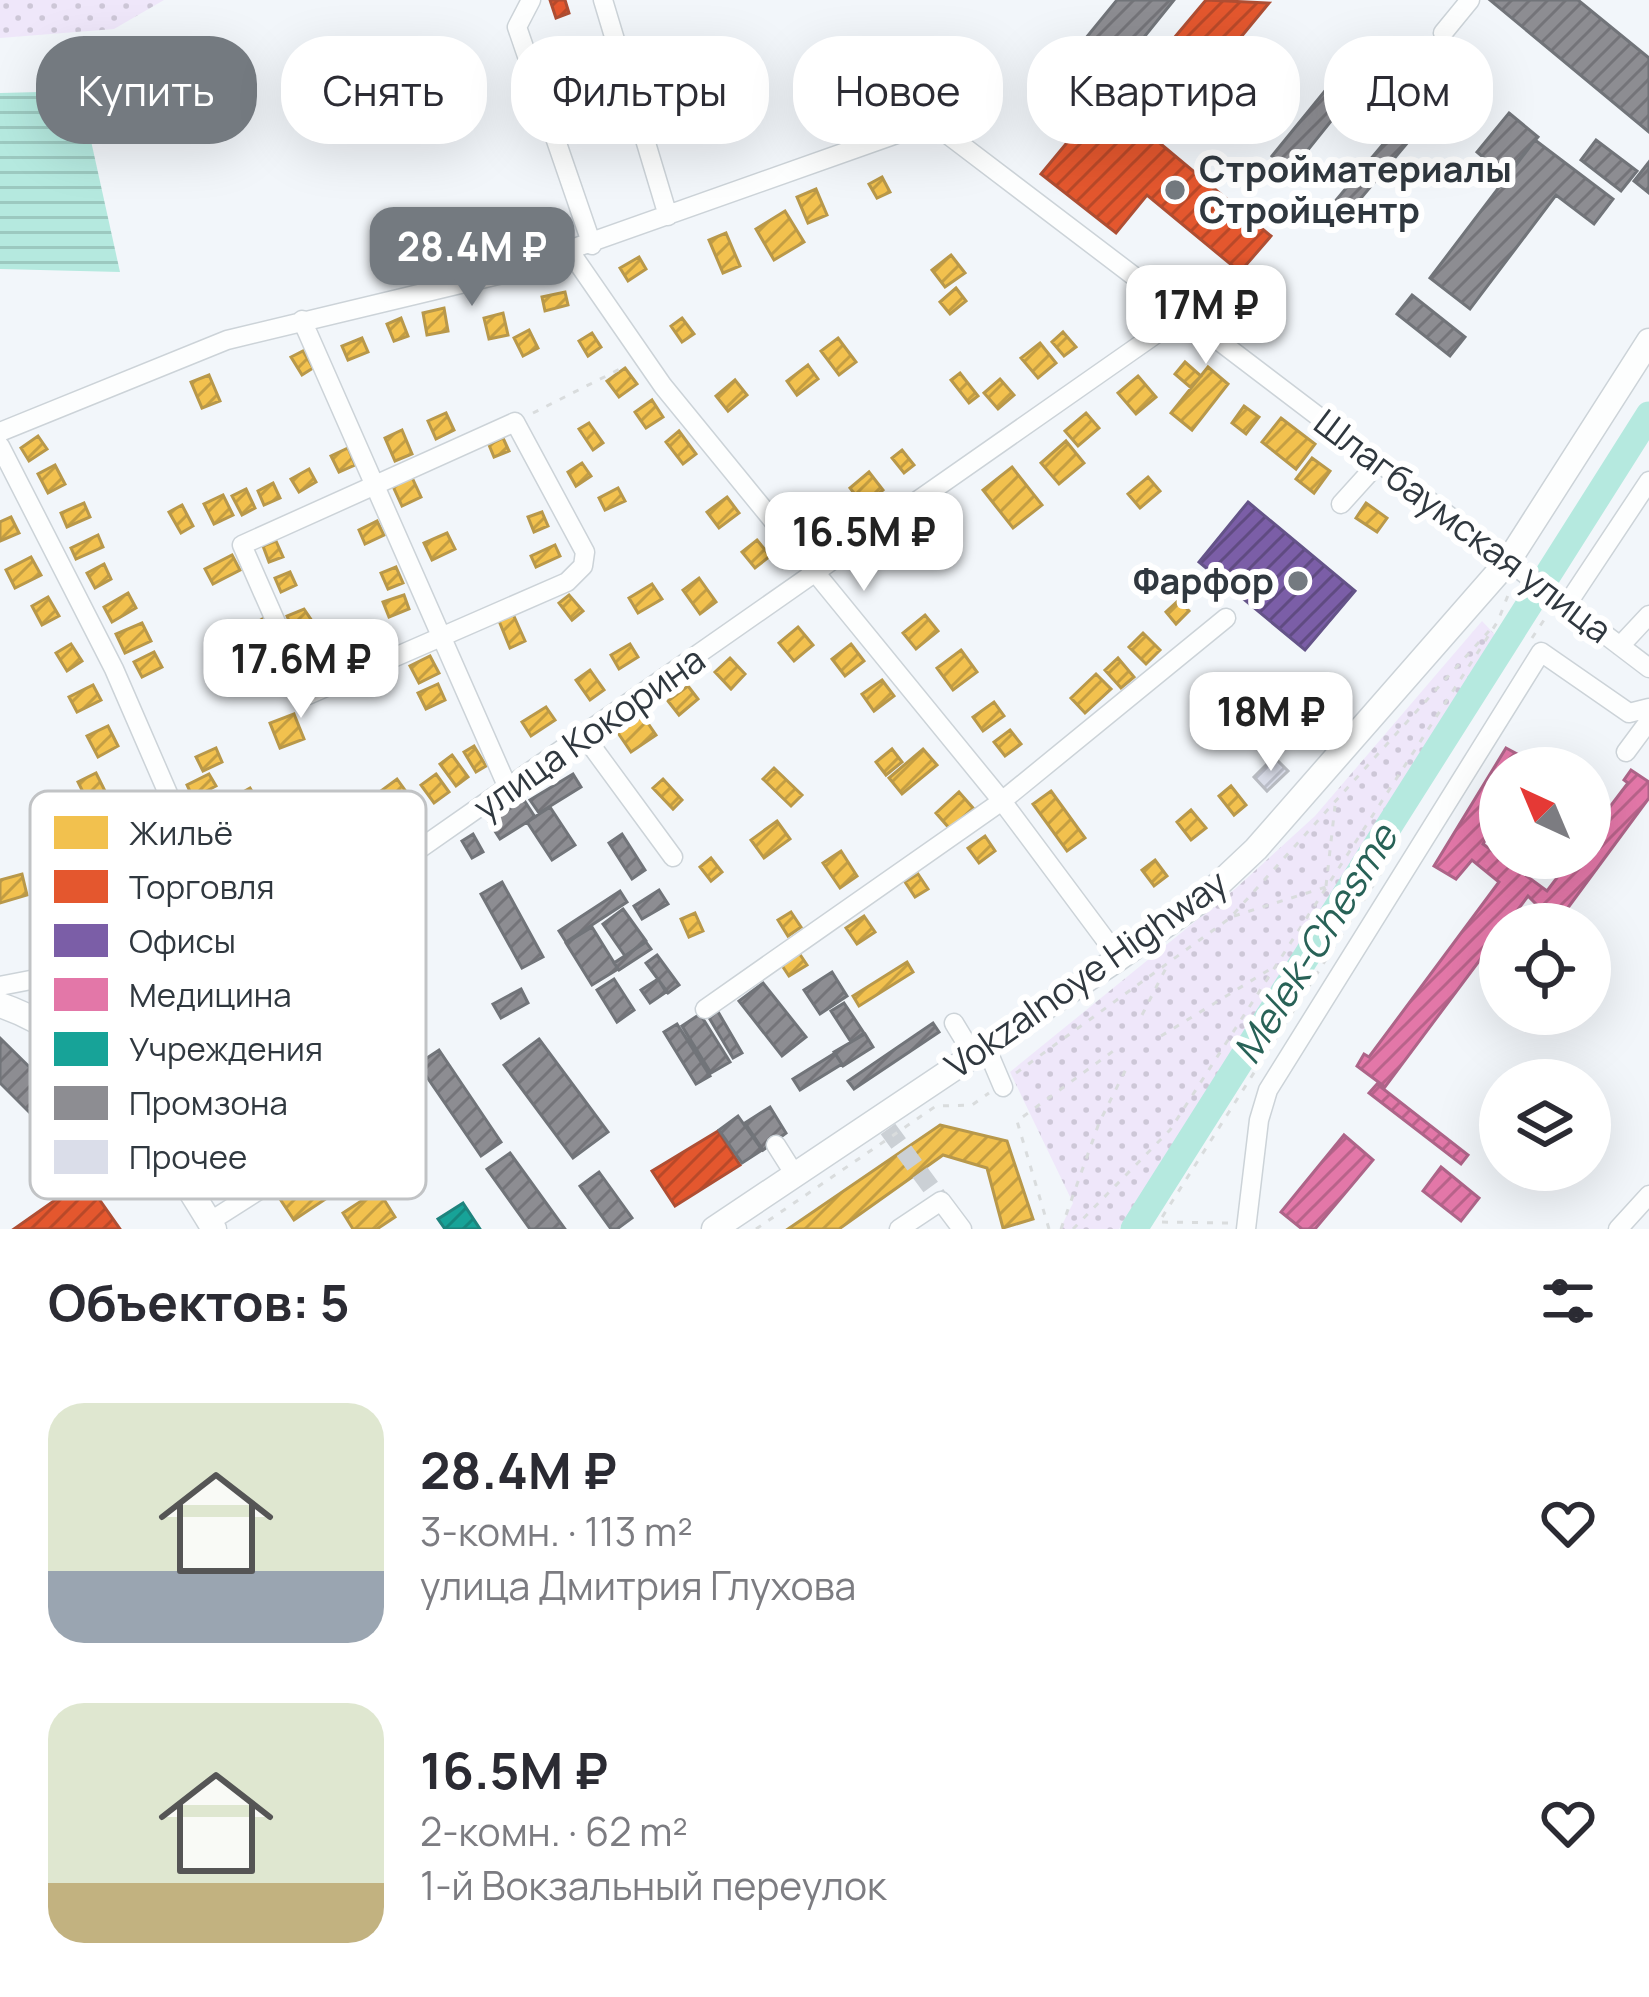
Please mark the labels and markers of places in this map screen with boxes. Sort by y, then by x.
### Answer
place label: Стройматериалы Стройцентр [1199,144,1512,234]
marker: Стройматериалы Стройцентр [1162,177,1188,203]
pin: 28.4M ₽ [361,207,583,309]
pin: 17M ₽ [1122,265,1290,367]
pin: 16.5M ₽ [753,492,975,594]
place label: Фарфор [1133,556,1274,605]
marker: Фарфор [1285,568,1311,594]
pin: 17.6M ₽ [190,619,412,721]
pin: 18M ₽ [1187,672,1355,774]

